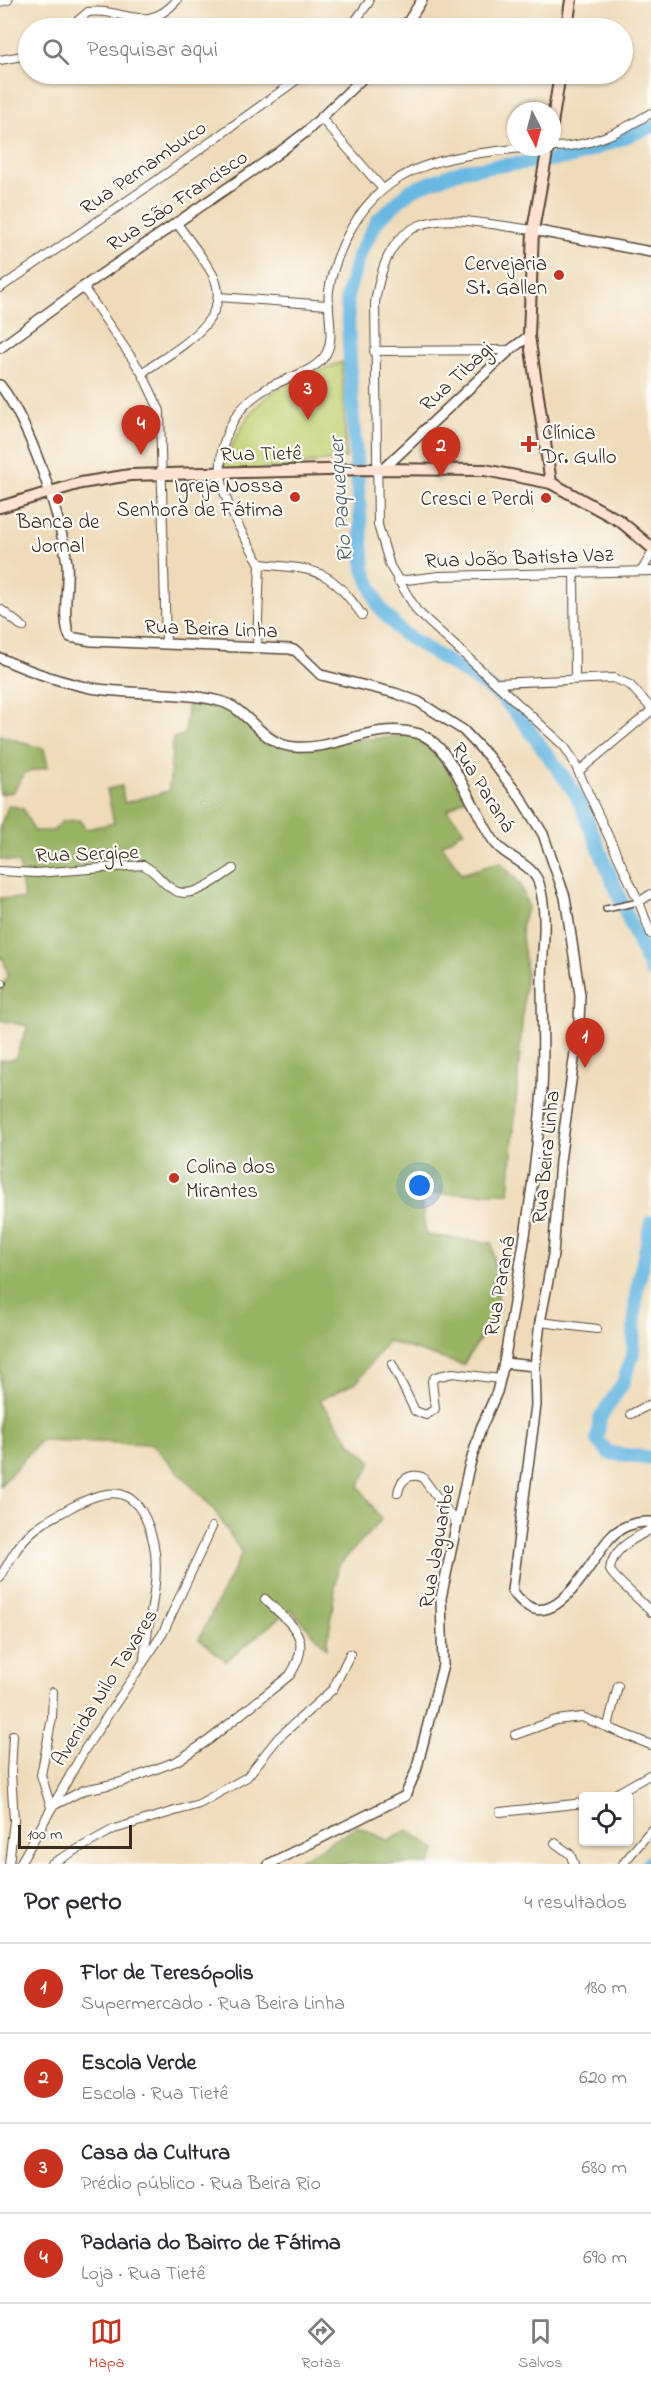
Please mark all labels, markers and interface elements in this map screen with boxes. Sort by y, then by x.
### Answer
search box [18,18,633,84]
icon: search [39,35,72,68]
text: Pesquisar aqui [87,35,218,67]
north arrow [507,102,561,156]
street label: Rua Pernambuco [75,114,214,223]
street label: Rua São Francisco [101,143,255,260]
place label: Cervejaria St. Gallen [464,250,547,304]
marker: Cervejaria St. Gallen [552,268,566,282]
street label: Rua Tibagi [414,335,502,421]
pin: 3 [288,370,328,420]
pin: 4 [122,406,160,455]
place label: Clínica Dr. Gullo [541,419,617,473]
pin: 2 [422,428,460,477]
water label: Rio Paquequer [321,433,362,564]
marker: Clínica Dr. Gullo [520,435,538,453]
street label: Rua Tietê [220,439,303,471]
place label: Igreja Nossa Senhora de Fátima [117,472,283,526]
place label: Cresci e Perdi [420,485,534,515]
marker: Igreja Nossa Senhora de Fátima [288,490,302,504]
marker: Cresci e Perdi [539,491,553,505]
marker: Banca de Jornal [51,492,65,506]
place label: Banca de Jornal [16,508,100,562]
street label: Rua João Batista Vaz [424,541,614,577]
street label: Rua Beira Linha [144,613,278,647]
street label: Rua Paraná [443,737,522,839]
street label: Rua Sergipe [35,838,140,874]
pin: 1 [566,1018,604,1068]
street label: Rua Beira Linha [525,1089,569,1225]
place label: Colina dos Mirantes [186,1153,275,1207]
marker: Colina dos Mirantes [167,1171,181,1185]
your location [405,1171,434,1200]
street label: Rua Paraná [477,1234,525,1339]
street label: Rua Jaguaribe [412,1481,466,1611]
street label: Avenida Nilo Tavares [45,1603,166,1773]
map controls [579,1792,633,1846]
button: locate [579,1792,633,1846]
scale bar [18,1822,132,1850]
text: 100 m [27,1823,62,1847]
text: Por perto [24,1884,122,1922]
text: 4 resultados [524,1889,627,1918]
text: Flor de Teresópolis [81,1958,254,1990]
text: 1 [40,1974,47,2003]
text: 180 m [584,1974,627,2003]
text: Supermercado · Rua Beira Linha [81,1990,345,2019]
text: Escola Verde [81,2048,196,2080]
text: 2 [39,2064,48,2093]
text: 620 m [579,2064,627,2093]
text: Escola · Rua Tietê [81,2080,228,2109]
text: Casa da Cultura [81,2138,230,2170]
text: 3 [39,2154,48,2183]
text: 680 m [582,2154,627,2183]
text: Prédio público · Rua Beira Rio [81,2170,321,2199]
text: Padaria do Bairro de Fátima [81,2228,341,2260]
text: 4 [39,2244,48,2273]
text: 690 m [583,2244,627,2273]
text: Loja · Rua Tietê [81,2260,205,2289]
tab: Mapa [89,2315,124,2375]
tab: Rotas [302,2315,341,2375]
tab: Salvos [518,2315,562,2375]

